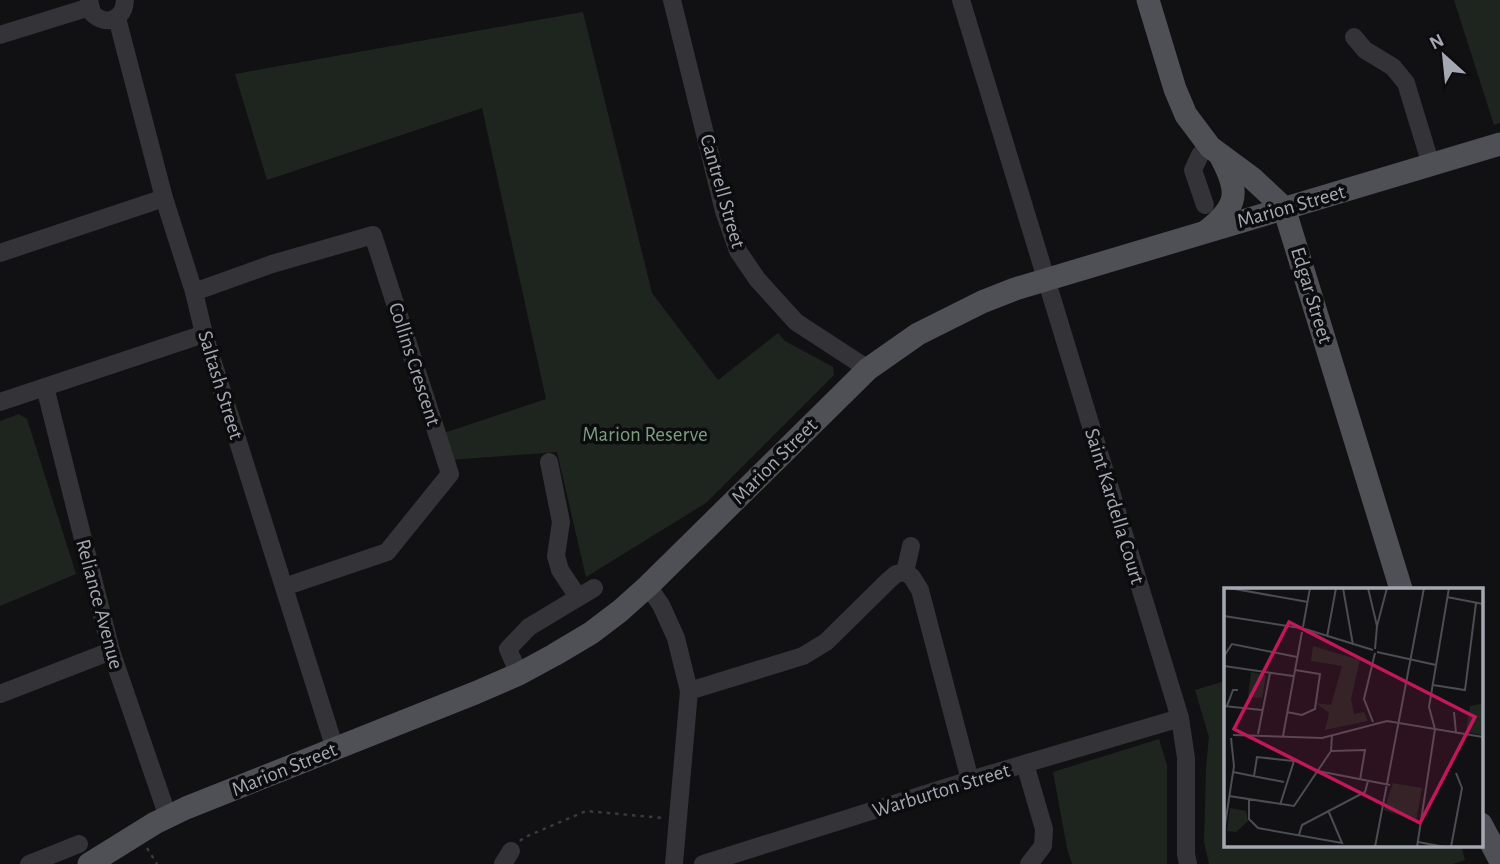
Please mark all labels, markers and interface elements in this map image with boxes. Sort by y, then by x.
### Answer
north arrow [1409,21,1479,91]
text: N [1427,31,1447,54]
street label: Cantrell Street [696,132,749,251]
street label: Marion Street [1235,181,1348,232]
street label: Edgar Street [1287,244,1336,346]
street label: Collins Crescent [385,300,444,429]
street label: Saltash Street [194,328,247,442]
street label: Marion Street [727,414,821,508]
park label: Marion Reserve [582,424,708,445]
street label: Saint Kardella Court [1081,426,1148,587]
street label: Reliance Avenue [72,537,127,671]
inset map [1224,588,1482,846]
street label: Marion Street [229,739,340,800]
street label: Warburton Street [870,760,1013,821]

